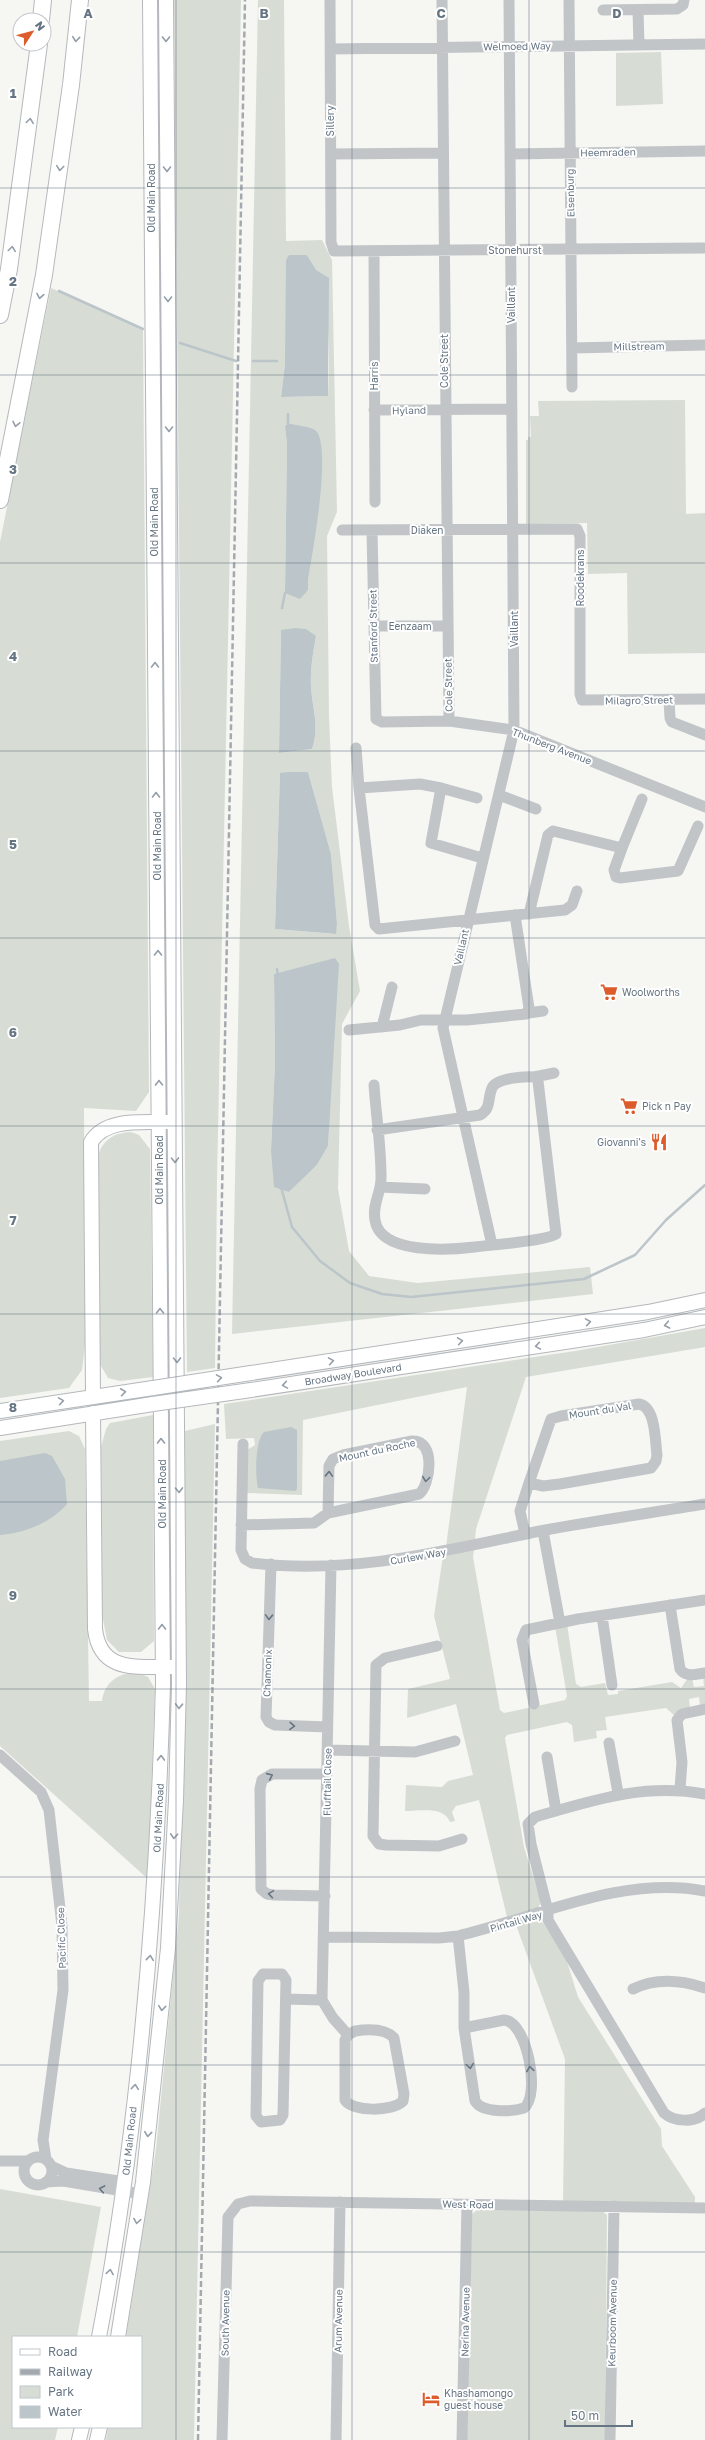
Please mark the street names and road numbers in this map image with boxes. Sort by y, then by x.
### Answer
street label: Welmoed Way [483,39,551,53]
street label: Sillery [324,105,336,136]
street label: Heemraden [580,146,636,158]
street label: Old Main Road [145,163,157,233]
street label: Elsenburg [564,169,576,217]
street label: Stonehurst [488,244,542,256]
street label: Vaillant [505,287,517,323]
street label: Cole Street [438,334,450,388]
street label: Millstream [613,340,665,352]
street label: Harris [368,361,380,391]
street label: Hyland [392,404,426,416]
street label: Old Main Road [148,487,160,557]
street label: Diaken [411,524,443,536]
street label: Roodekrans [574,549,586,607]
street label: Stanford Street [366,589,380,663]
street label: Vaillant [508,611,520,647]
street label: Eenzaam [388,620,432,632]
street label: Cole Street [442,658,454,712]
street label: Milagro Street [605,693,673,707]
street label: Thunberg Avenue [511,725,594,767]
street label: Old Main Road [151,811,163,881]
street label: Vaillant [451,928,471,966]
street label: Old Main Road [153,1135,165,1205]
street label: Broadway Boulevard [304,1360,402,1388]
street label: Mount du Val [568,1399,632,1421]
street label: Mount du Roche [338,1436,417,1464]
street label: Old Main Road [156,1459,168,1529]
street label: Curlew Way [389,1545,447,1567]
street label: Chamonix [260,1648,274,1697]
street label: Flufftail Close [320,1748,334,1816]
street label: Old Main Road [150,1783,166,1853]
street label: Pacific Close [54,1907,68,1969]
street label: Pintail Way [489,1908,544,1934]
street label: Old Main Road [119,2106,139,2176]
street label: West Road [442,2198,494,2210]
street label: Keurboom Avenue [605,2279,619,2367]
street label: Nerina Avenue [458,2287,472,2357]
street label: Arum Avenue [331,2289,345,2353]
street label: South Avenue [218,2290,232,2356]

